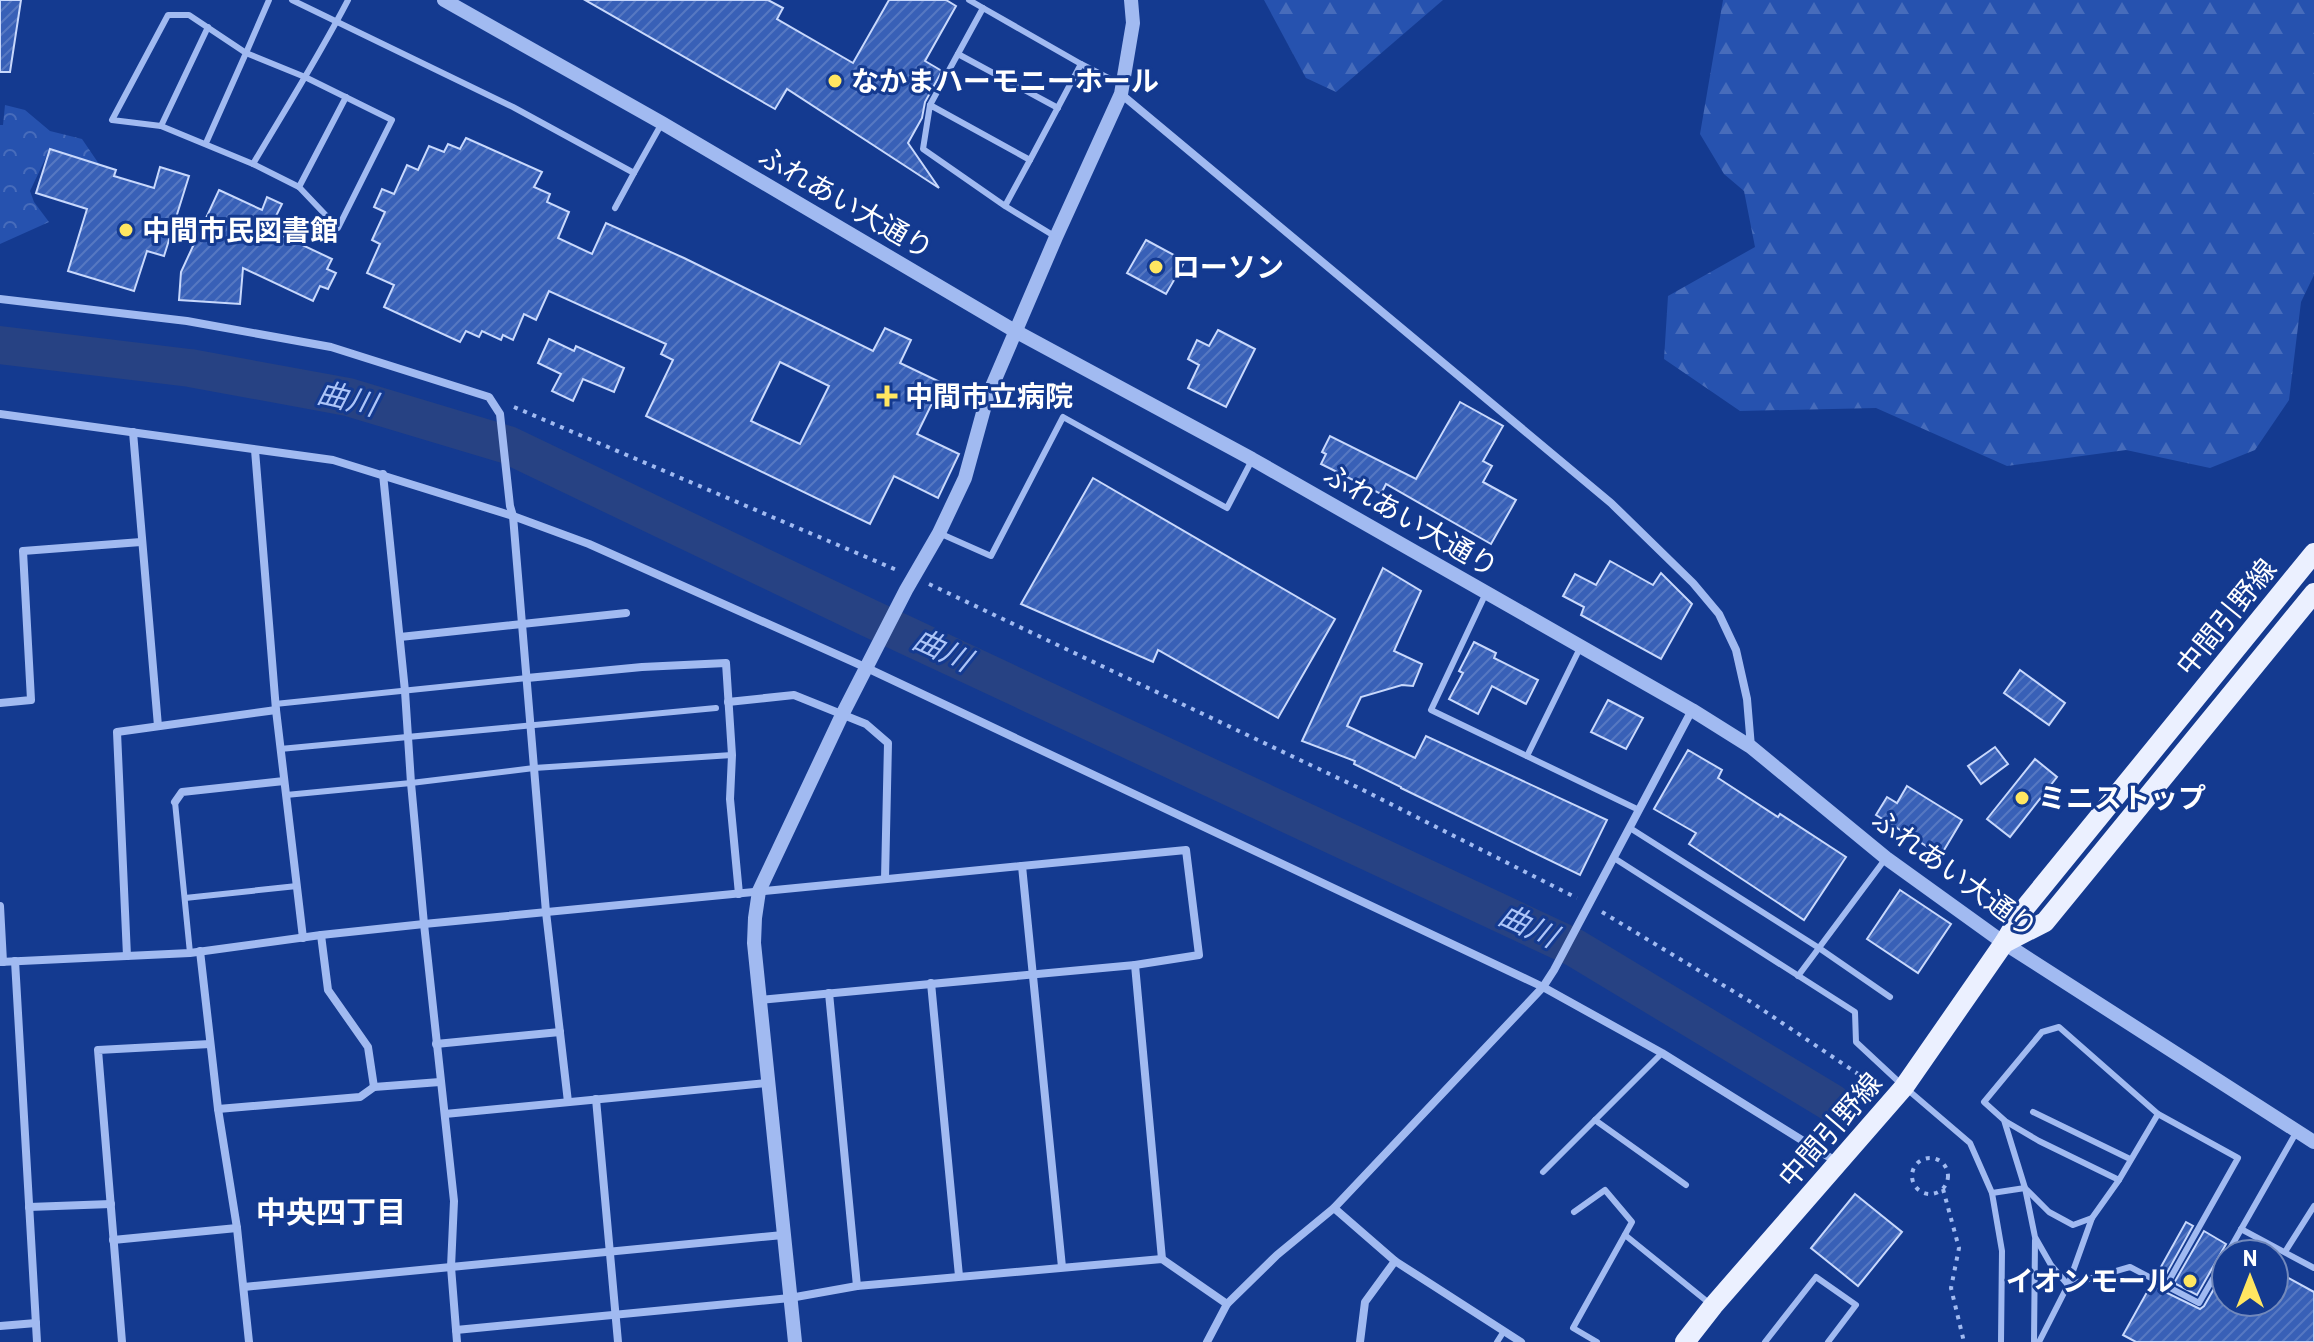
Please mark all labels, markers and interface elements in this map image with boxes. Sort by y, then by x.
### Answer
place label: なかまハーモニーホール [851,63,1159,97]
marker: なかまハーモニーホール [826,72,844,90]
street label: ふれあい大通り [753,137,940,265]
place label: 中間市民図書館 [142,212,338,246]
marker: 中間市民図書館 [117,221,135,239]
place label: ローソン [1172,249,1284,283]
marker: ローソン [1147,258,1165,276]
water label: 曲川 [314,373,384,422]
place label: 中間市立病院 [905,378,1073,412]
marker: 中間市立病院 [876,385,898,407]
street label: ふれあい大通り [1318,455,1505,583]
street label: 中間引野線 [2168,551,2282,681]
water label: 曲川 [908,619,980,678]
place label: ミニストップ [2038,780,2206,814]
marker: ミニストップ [2013,789,2031,807]
street label: ふれあい大通り [1866,801,2045,944]
water label: 曲川 [1494,895,1566,954]
street label: 中間引野線 [1770,1065,1888,1193]
district label: 中央四丁目 [256,1193,406,1229]
north arrow [2210,1238,2290,1318]
text: N [2243,1244,2257,1270]
place label: イオンモール [2006,1263,2174,1297]
marker: イオンモール [2181,1272,2199,1290]

